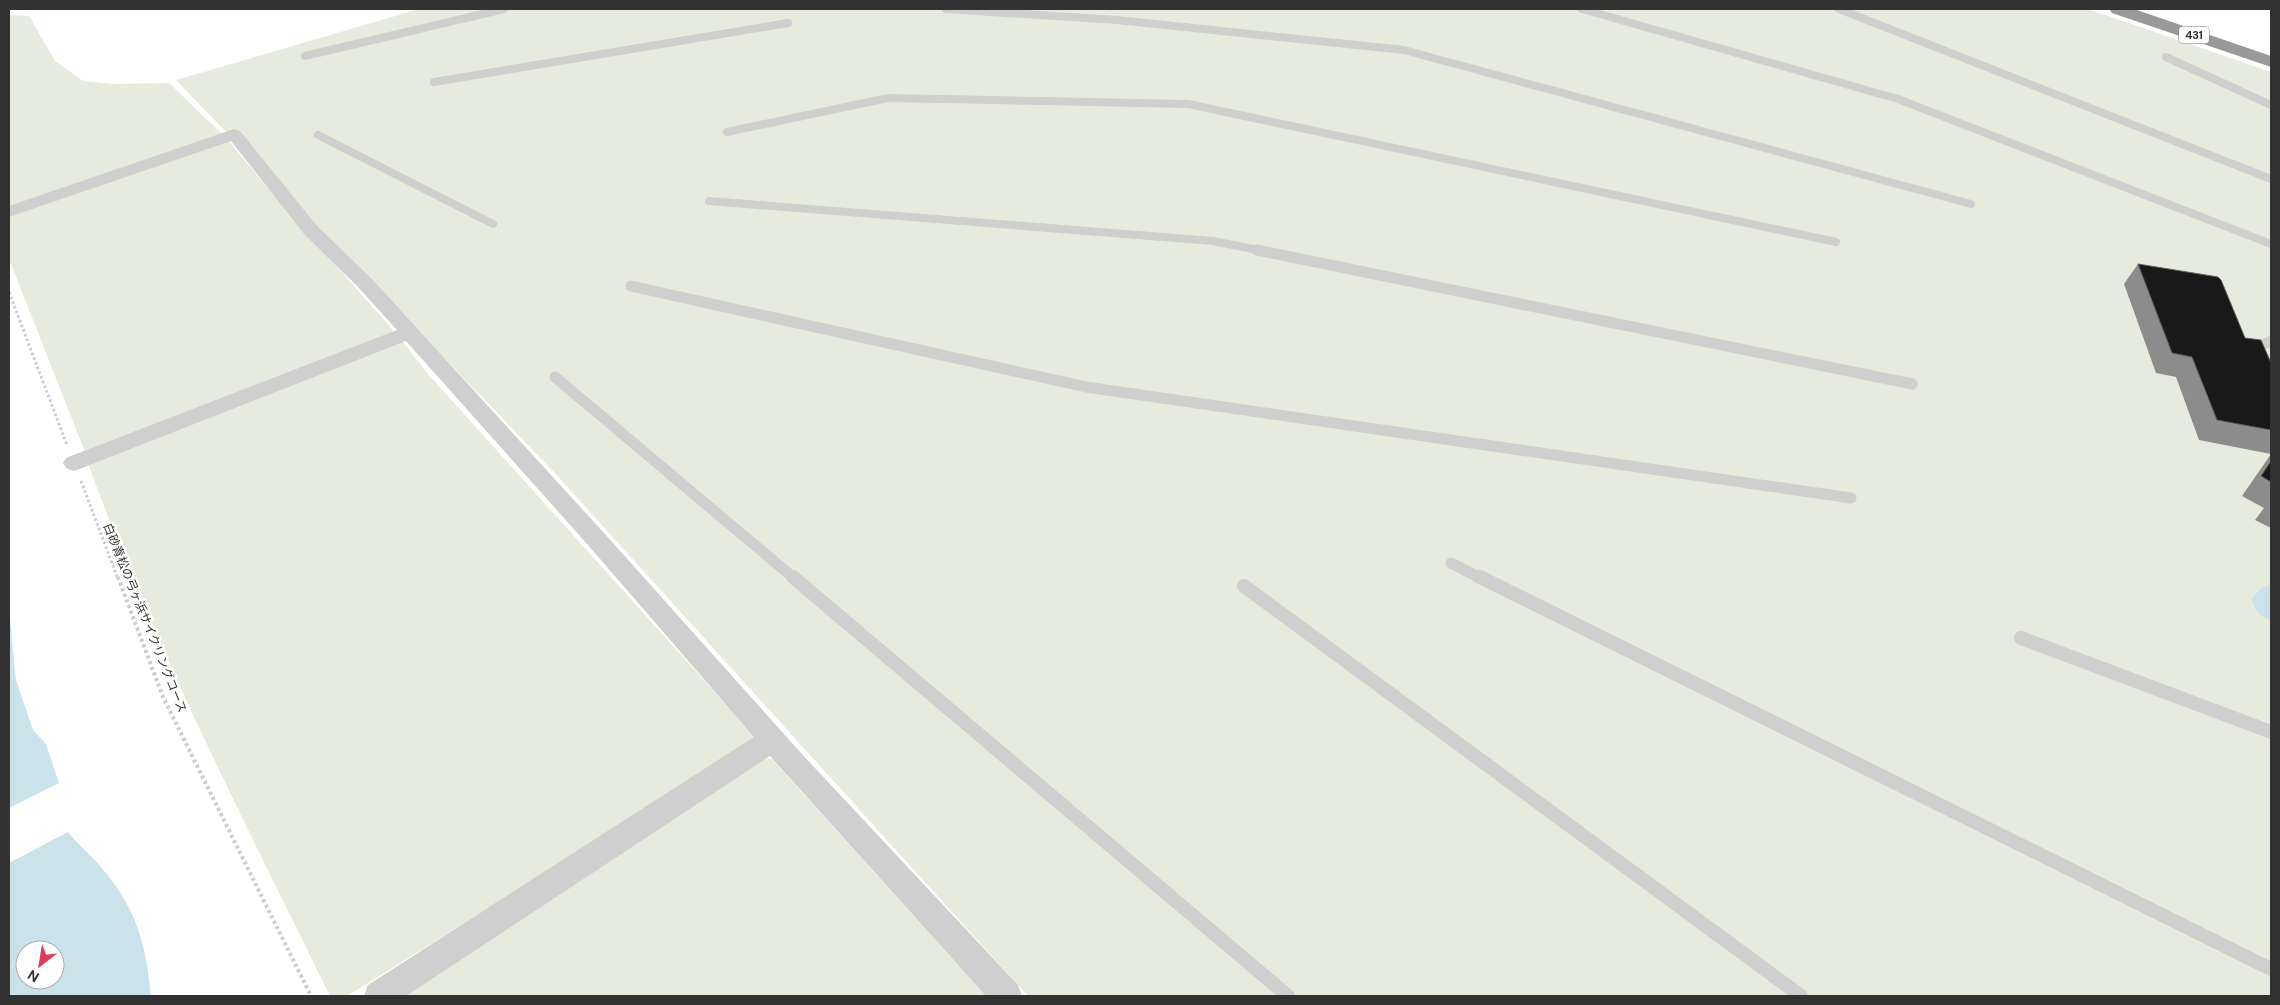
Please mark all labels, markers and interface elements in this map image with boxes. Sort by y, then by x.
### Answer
road number: 431 [2179,26,2209,44]
street label: 白砂青松の弓ヶ浜サイクリングコース [100,521,190,715]
north arrow [15,940,65,990]
text: N [24,966,42,986]

